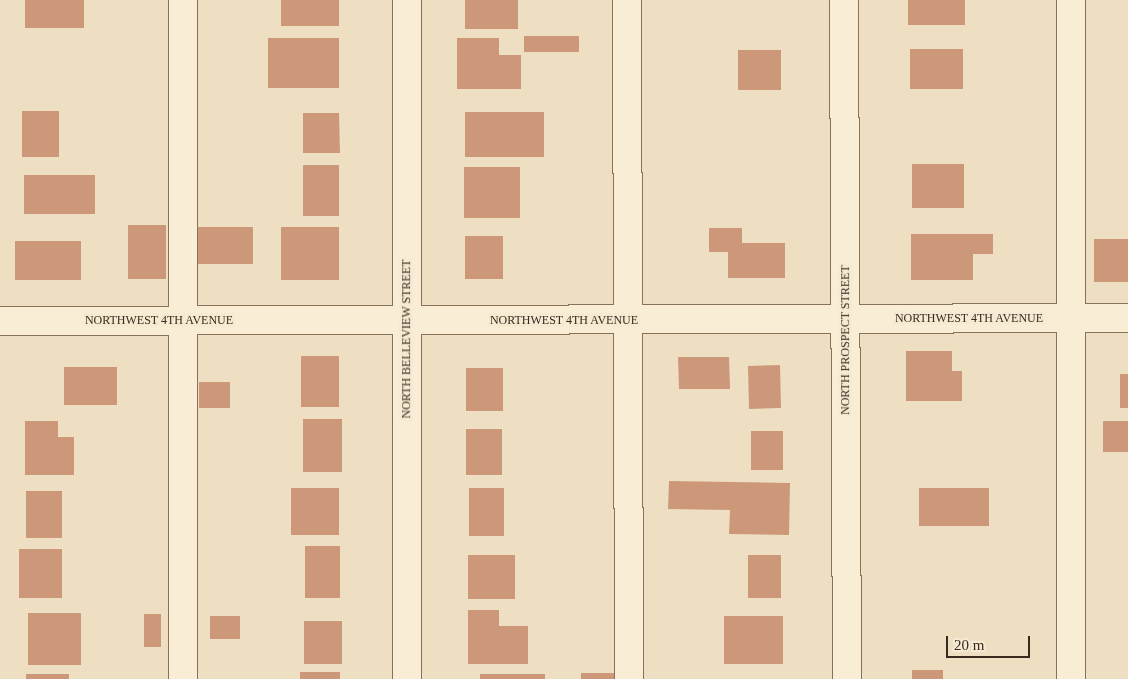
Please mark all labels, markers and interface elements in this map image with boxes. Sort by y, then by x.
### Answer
street label: NORTH BELLEVIEW STREET [400,259,414,419]
street label: NORTH PROSPECT STREET [839,265,853,415]
street label: NORTHWEST 4TH AVENUE [894,312,1044,326]
street label: NORTHWEST 4TH AVENUE [84,314,234,328]
street label: NORTHWEST 4TH AVENUE [489,314,639,328]
scale bar [948,626,1032,658]
text: 20 m [954,637,984,653]

